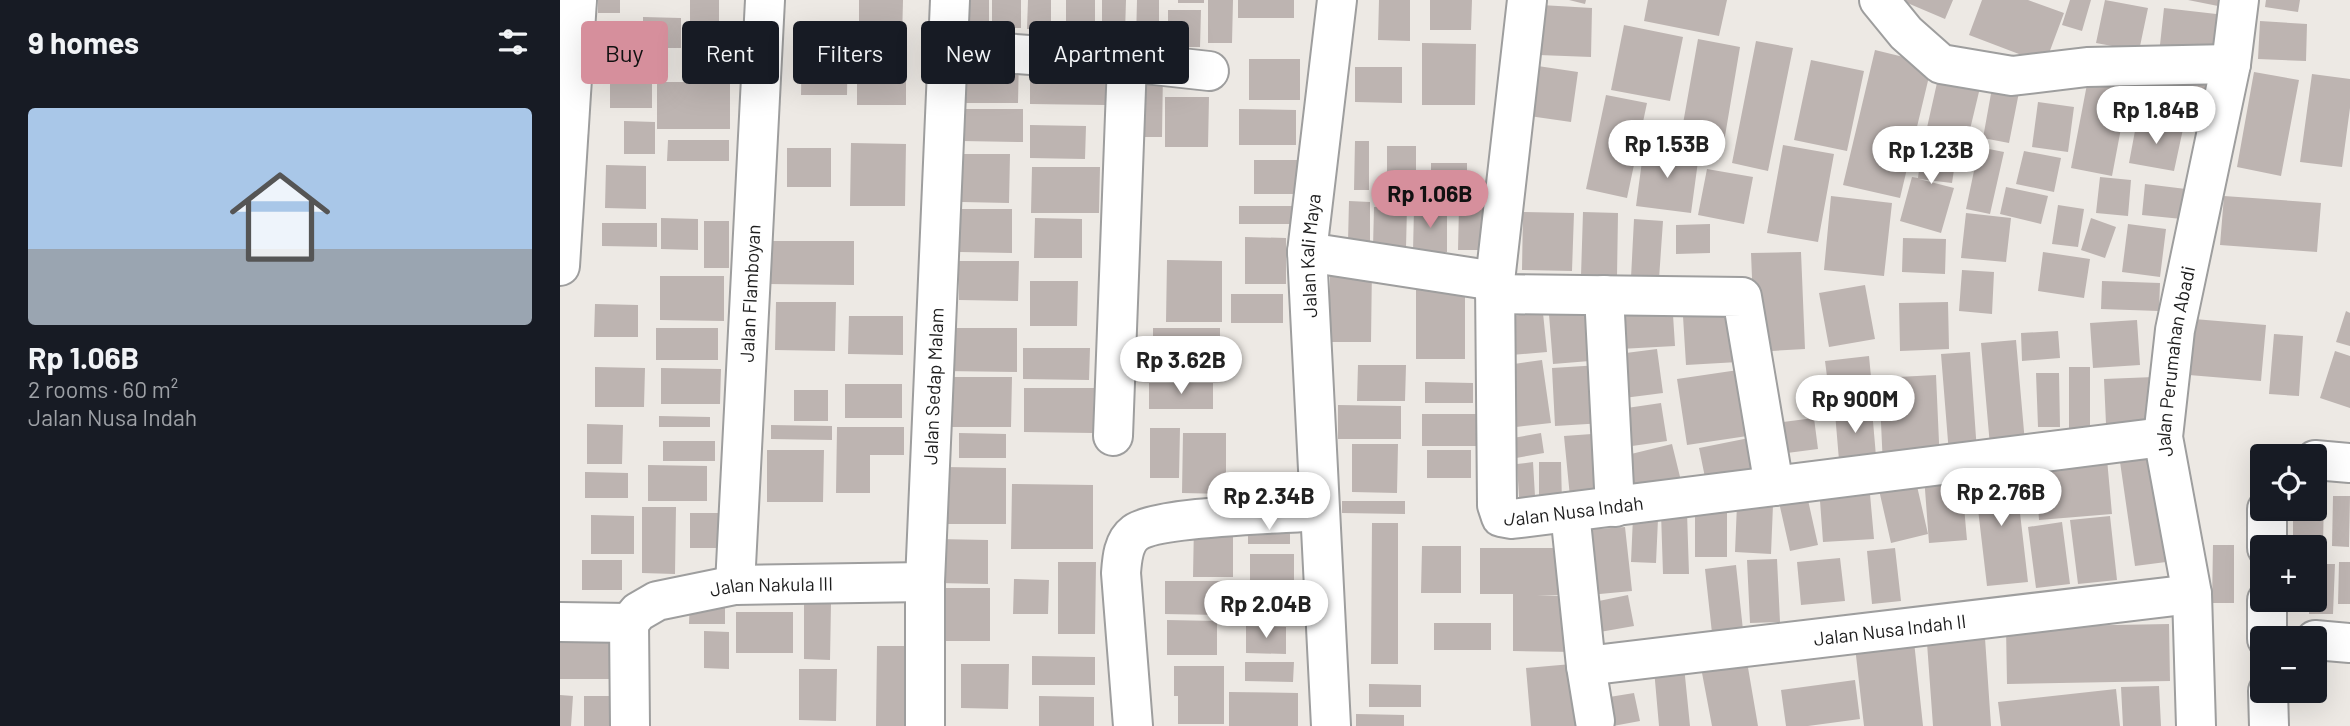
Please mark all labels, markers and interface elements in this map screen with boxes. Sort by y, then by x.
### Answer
chip: Buy [581,21,668,84]
chip: Rent [682,21,779,84]
chip: Filters [793,21,907,84]
chip: New [921,21,1015,84]
chip: Apartment [1029,21,1189,84]
icon: filters [494,23,532,61]
text: 9 homes [28,24,139,60]
pin: Rp 1.84B [2084,86,2228,146]
text: Rp 1.84B [2113,95,2199,123]
pin: Rp 1.53B [1595,120,1739,180]
pin: Rp 1.23B [1859,127,2003,186]
text: Rp 1.53B [1624,129,1710,157]
text: Rp 1.23B [1888,135,1974,163]
icon: home [217,154,343,280]
pin: Rp 1.06B [1358,170,1502,230]
text: Rp 1.06B [1387,179,1473,207]
street label: Jalan Kali Maya [1295,192,1325,318]
street label: Jalan Flamboyan [734,224,764,363]
street label: Jalan Perumahan Abadi [2151,264,2199,459]
street label: Jalan Sedap Malam [918,307,948,465]
pin: Rp 3.62B [1109,336,1253,396]
text: Rp 1.06B [28,339,139,375]
text: Rp 3.62B [1136,345,1226,373]
text: 2 rooms · 60 m² [28,375,178,403]
pin: Rp 900M [1790,376,1920,435]
text: Rp 900M [1812,384,1898,412]
text: Jalan Nusa Indah [28,403,197,431]
map controls [2250,444,2327,703]
button: locate [2250,444,2327,521]
pin: Rp 2.76B [1929,468,2073,528]
pin: Rp 2.34B [1197,472,1341,532]
text: Rp 2.76B [1957,477,2045,505]
text: Rp 2.34B [1223,481,1315,509]
street label: Jalan Nusa Indah [1503,491,1645,530]
button: + [2250,535,2327,612]
street label: Jalan Nakula III [707,571,833,601]
pin: Rp 2.04B [1194,580,1338,640]
text: Rp 2.04B [1220,589,1312,617]
street label: Jalan Nusa Indah II [1812,609,1967,650]
button: − [2250,626,2327,703]

